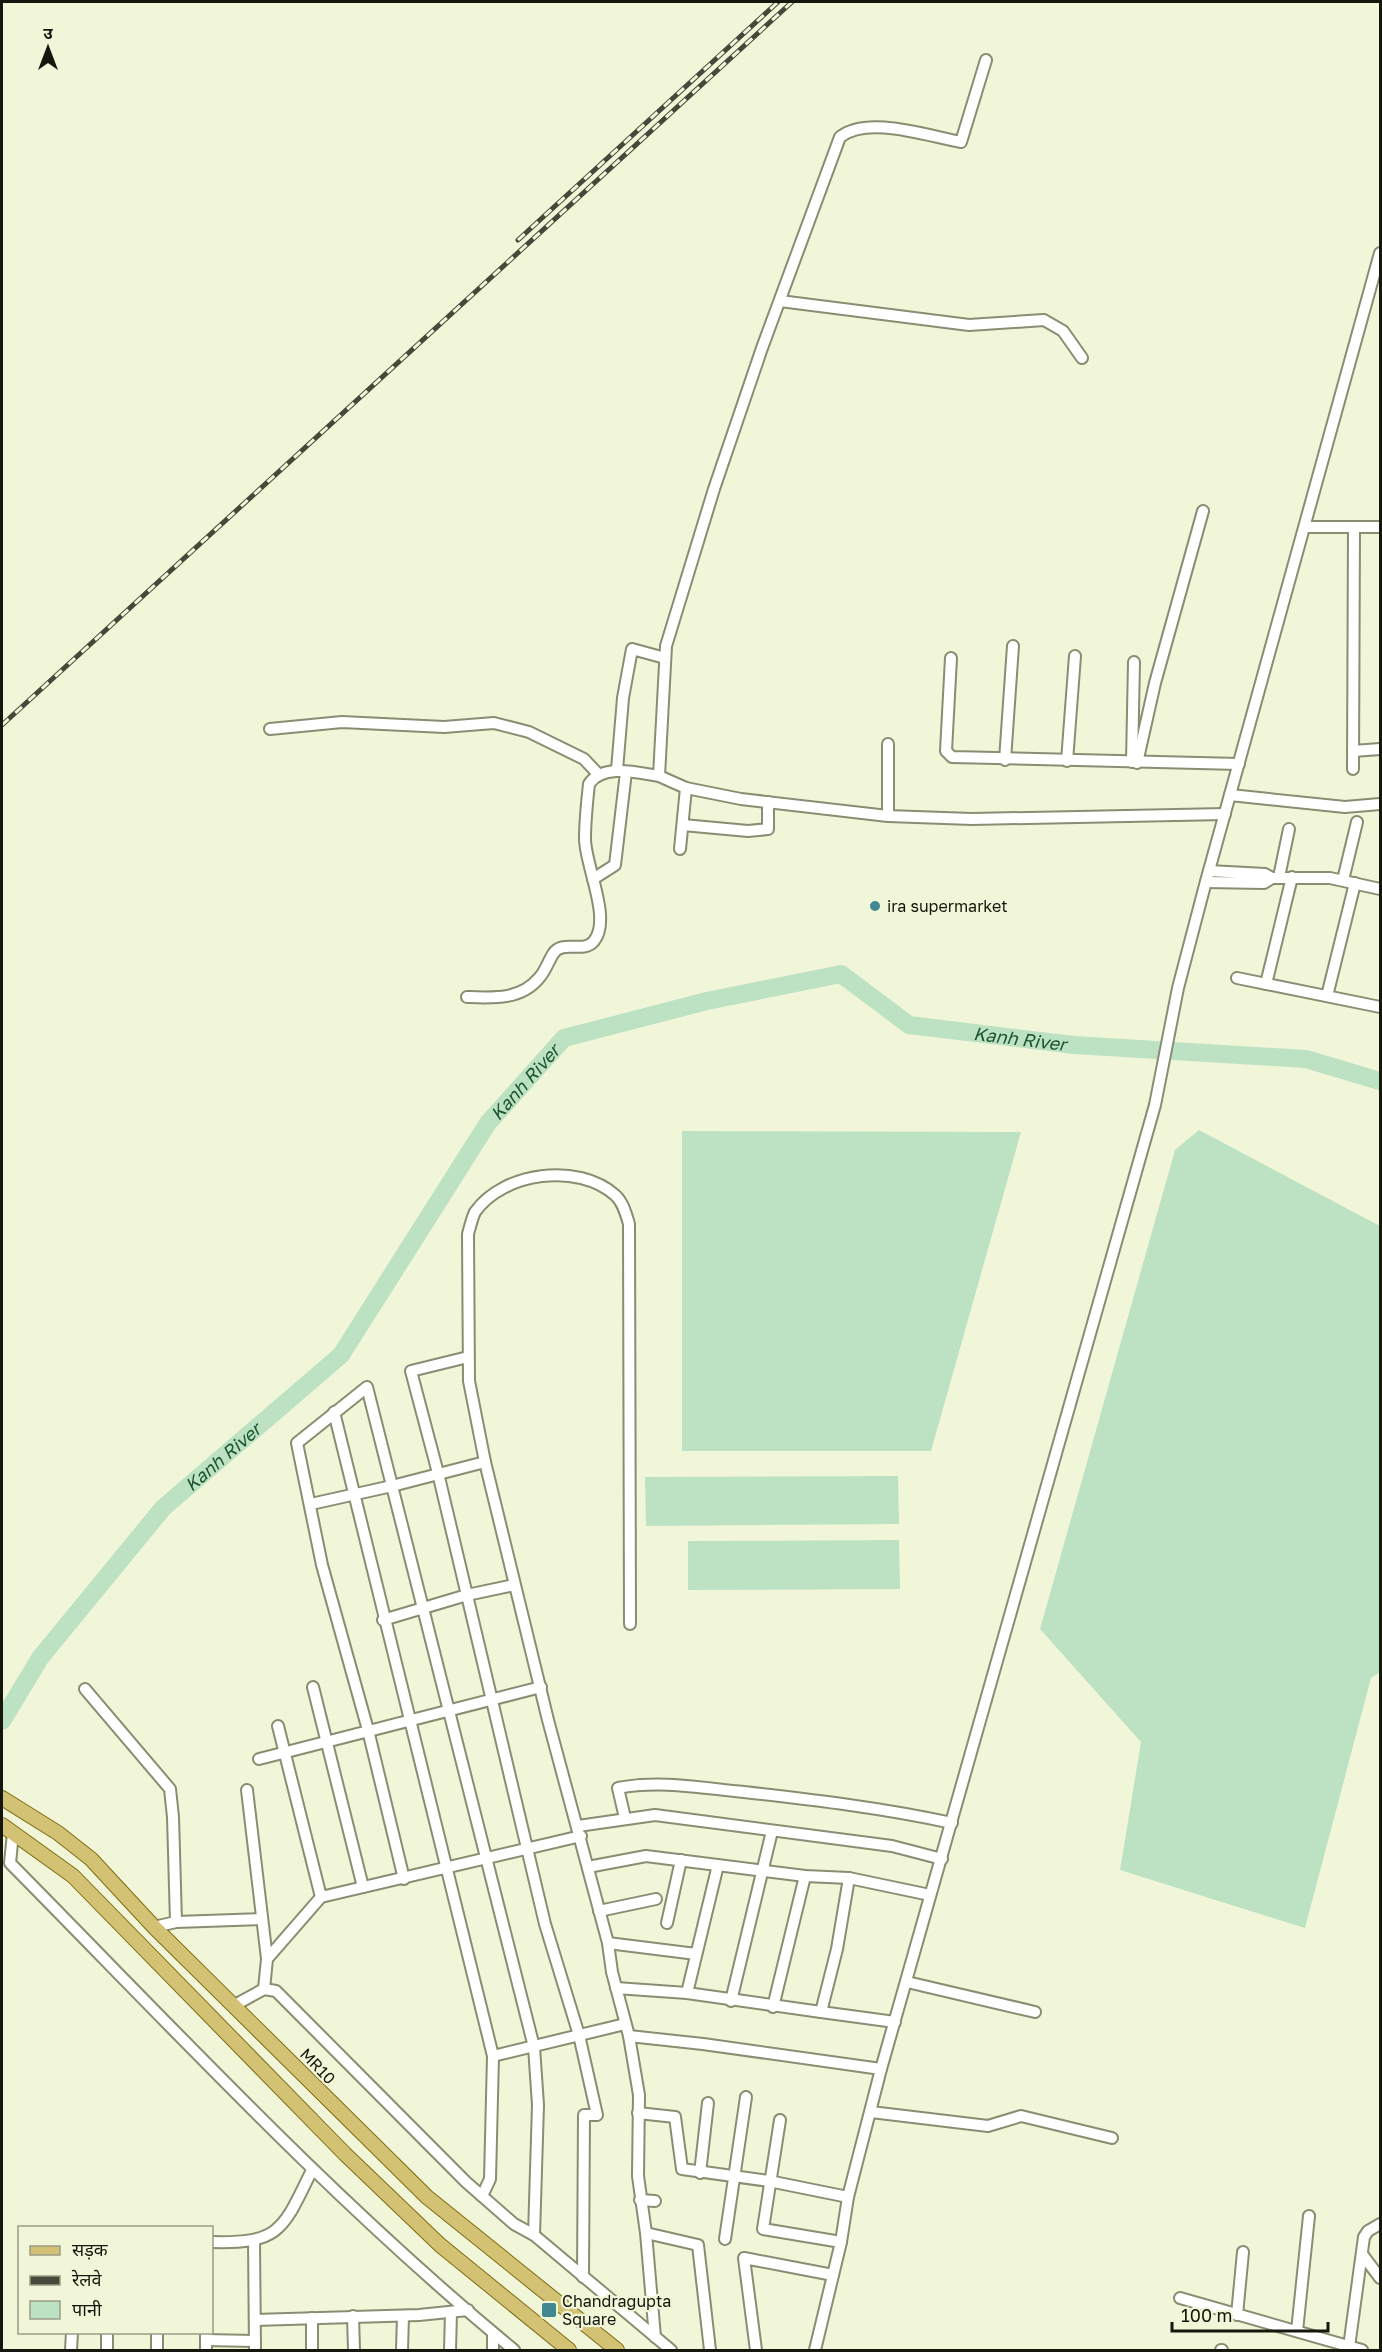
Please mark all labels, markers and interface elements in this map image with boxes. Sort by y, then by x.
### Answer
north arrow [18,18,78,78]
text: उ [43,23,53,43]
place label: ira supermarket [887,896,1008,916]
marker: ira supermarket [868,899,882,913]
water label: Kanh River [972,1022,1070,1055]
water label: Kanh River [485,1038,566,1124]
water label: Kanh River [180,1416,267,1496]
street label: MR10 [296,2044,340,2088]
legend [18,2226,213,2334]
text: सड़क [72,2238,109,2260]
text: रेलवे [71,2268,103,2290]
place label: Chandragupta Square [562,2291,671,2329]
scale bar [1172,2295,1328,2333]
text: पानी [72,2298,102,2320]
marker: Chandragupta Square [540,2301,558,2319]
text: 100 m [1181,2304,1232,2326]

